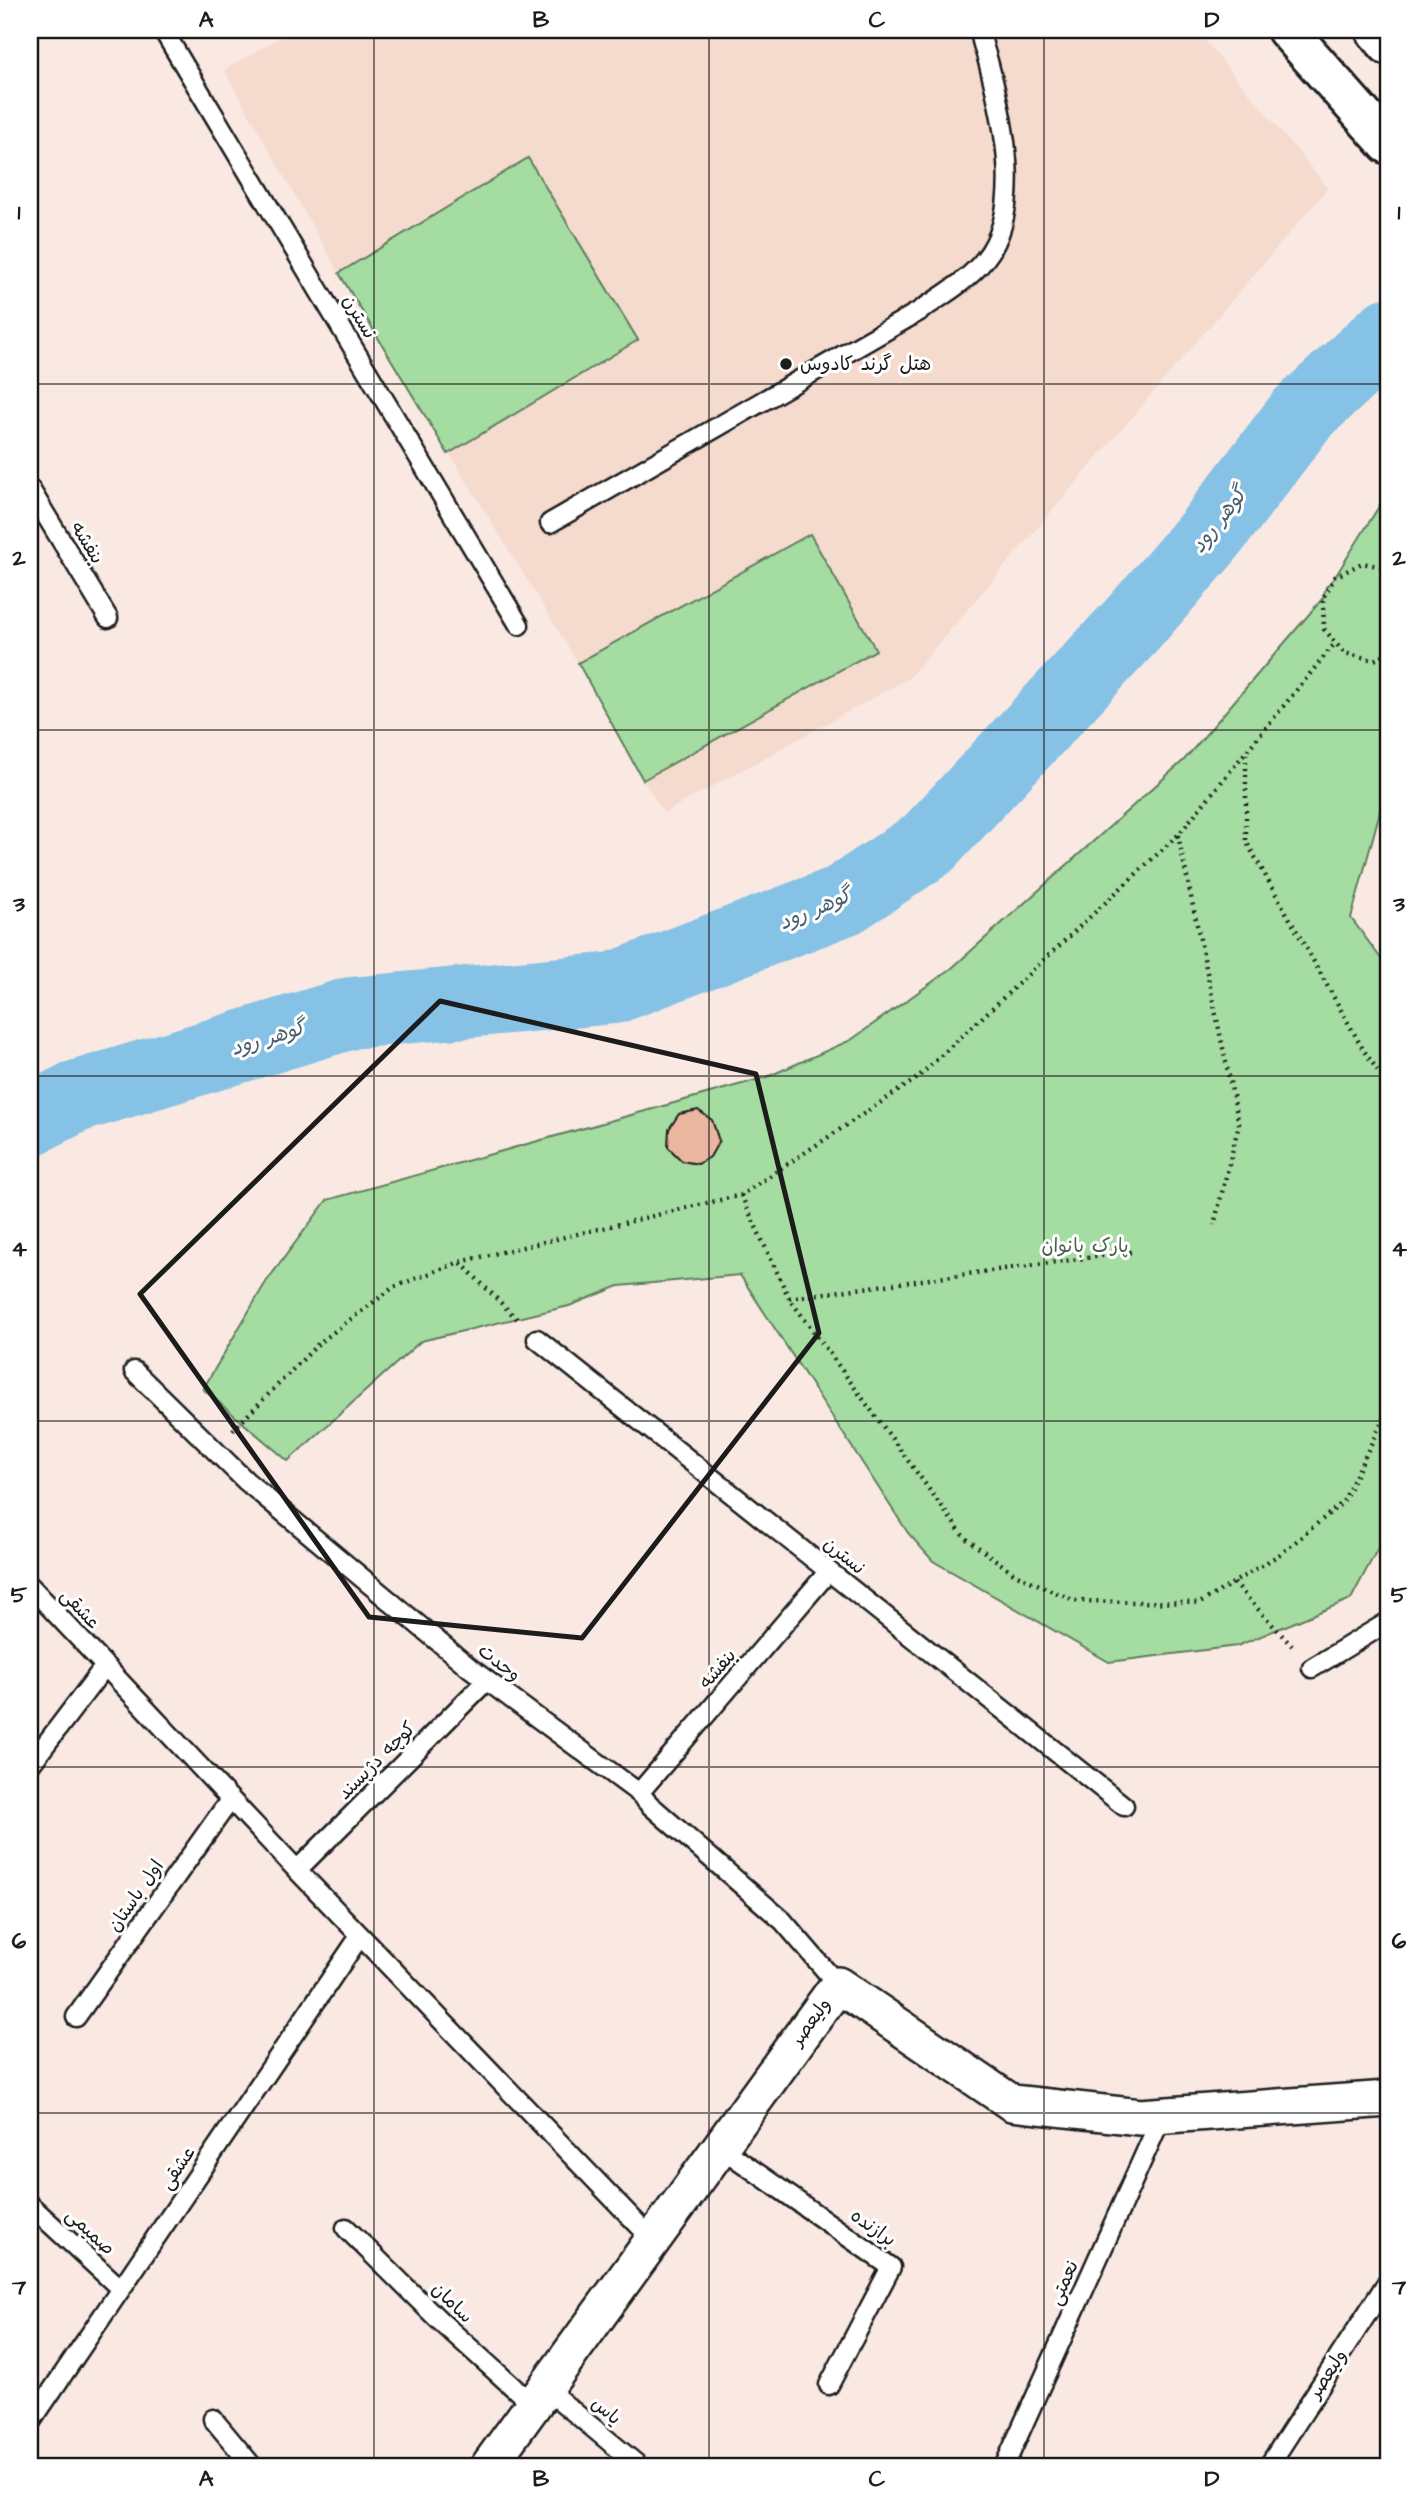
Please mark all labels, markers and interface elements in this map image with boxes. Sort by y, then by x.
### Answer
text: A [199,4,214,36]
text: B [533,4,550,36]
text: C [869,4,886,36]
text: D [1205,4,1220,36]
text: 1 [18,196,21,228]
text: 1 [1398,196,1401,228]
street label: نسترن [335,290,383,344]
place label: هتل گرند کادوس [800,351,931,378]
marker: هتل گرند کادوس [778,356,794,372]
water label: گوهر رود [1184,478,1256,559]
street label: بنفشه [64,517,110,569]
text: 2 [11,542,26,574]
text: 2 [1391,542,1406,574]
water label: گوهر رود [774,879,859,937]
text: 3 [12,888,25,920]
text: 3 [1392,888,1405,920]
water label: گوهر رود [227,1012,312,1063]
text: 4 [11,1233,27,1265]
park label: پارک بانوان [1041,1233,1129,1260]
text: 4 [1391,1233,1407,1265]
street label: نسترن [817,1531,871,1581]
text: 5 [11,1579,28,1611]
text: 5 [1391,1579,1408,1611]
street label: عشقی [54,1582,106,1636]
street label: وحدت [472,1638,526,1688]
street label: بنفشه [693,1643,743,1695]
street label: کوچه دژپسند [332,1716,422,1806]
street label: اول باستان [101,1855,171,1937]
text: 6 [12,1925,27,1957]
text: 6 [1392,1925,1407,1957]
street label: ولیعصر [783,1992,838,2053]
street label: عشقی [154,2141,202,2195]
street label: صمیمی [59,2202,121,2262]
street label: برازنده [845,2202,901,2254]
street label: نعمتی [1042,2256,1086,2310]
text: 7 [11,2271,27,2303]
text: 7 [1391,2271,1407,2303]
street label: سامان [425,2276,479,2330]
street label: ولیعصر [1301,2344,1354,2405]
street label: یاس [585,2390,627,2432]
text: A [199,2463,214,2495]
text: B [533,2463,550,2495]
text: C [869,2463,886,2495]
text: D [1205,2463,1220,2495]

